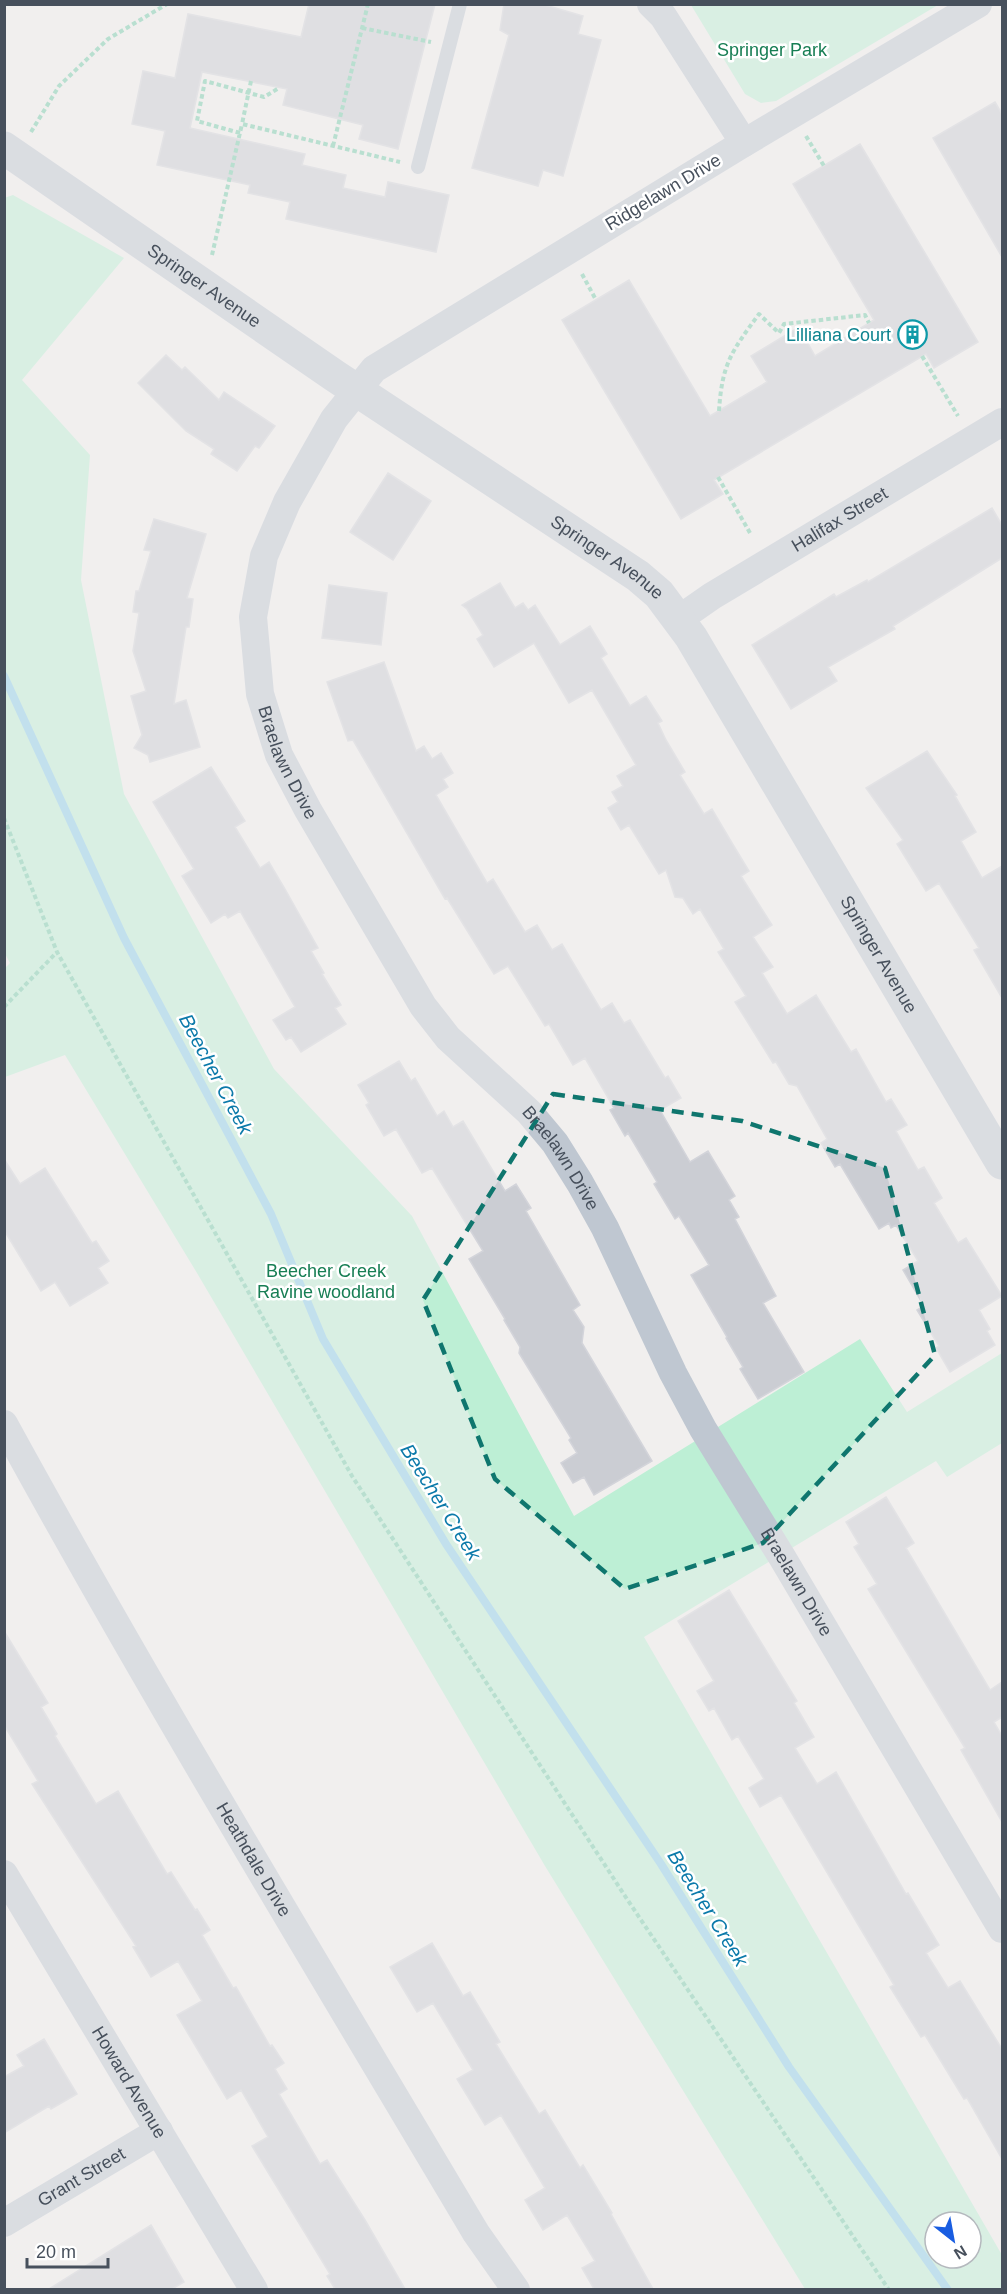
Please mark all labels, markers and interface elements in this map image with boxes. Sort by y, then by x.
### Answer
park label: Springer Park [717,40,828,60]
street label: Ridgelawn Drive [602,150,724,234]
street label: Springer Avenue [144,240,264,332]
building icon: Lilliana Court [896,319,928,351]
place label: Lilliana Court [786,325,891,345]
street label: Halifax Street [788,483,891,556]
street label: Springer Avenue [547,511,668,603]
street label: Braelawn Drive [254,703,321,823]
street label: Springer Avenue [836,892,921,1017]
water label: Beecher Creek [175,1010,257,1139]
street label: Braelawn Drive [518,1102,603,1214]
park label: Beecher Creek Ravine woodland [257,1261,395,1302]
water label: Beecher Creek [396,1440,486,1565]
street label: Braelawn Drive [757,1524,836,1640]
street label: Heathdale Drive [212,1799,295,1920]
water label: Beecher Creek [663,1846,753,1971]
street label: Howard Avenue [88,2023,170,2142]
street label: Grant Street [34,2143,129,2211]
north arrow [923,2210,983,2270]
scale bar [27,2231,108,2269]
text: 20 m [36,2242,76,2262]
text: N [951,2242,970,2263]

